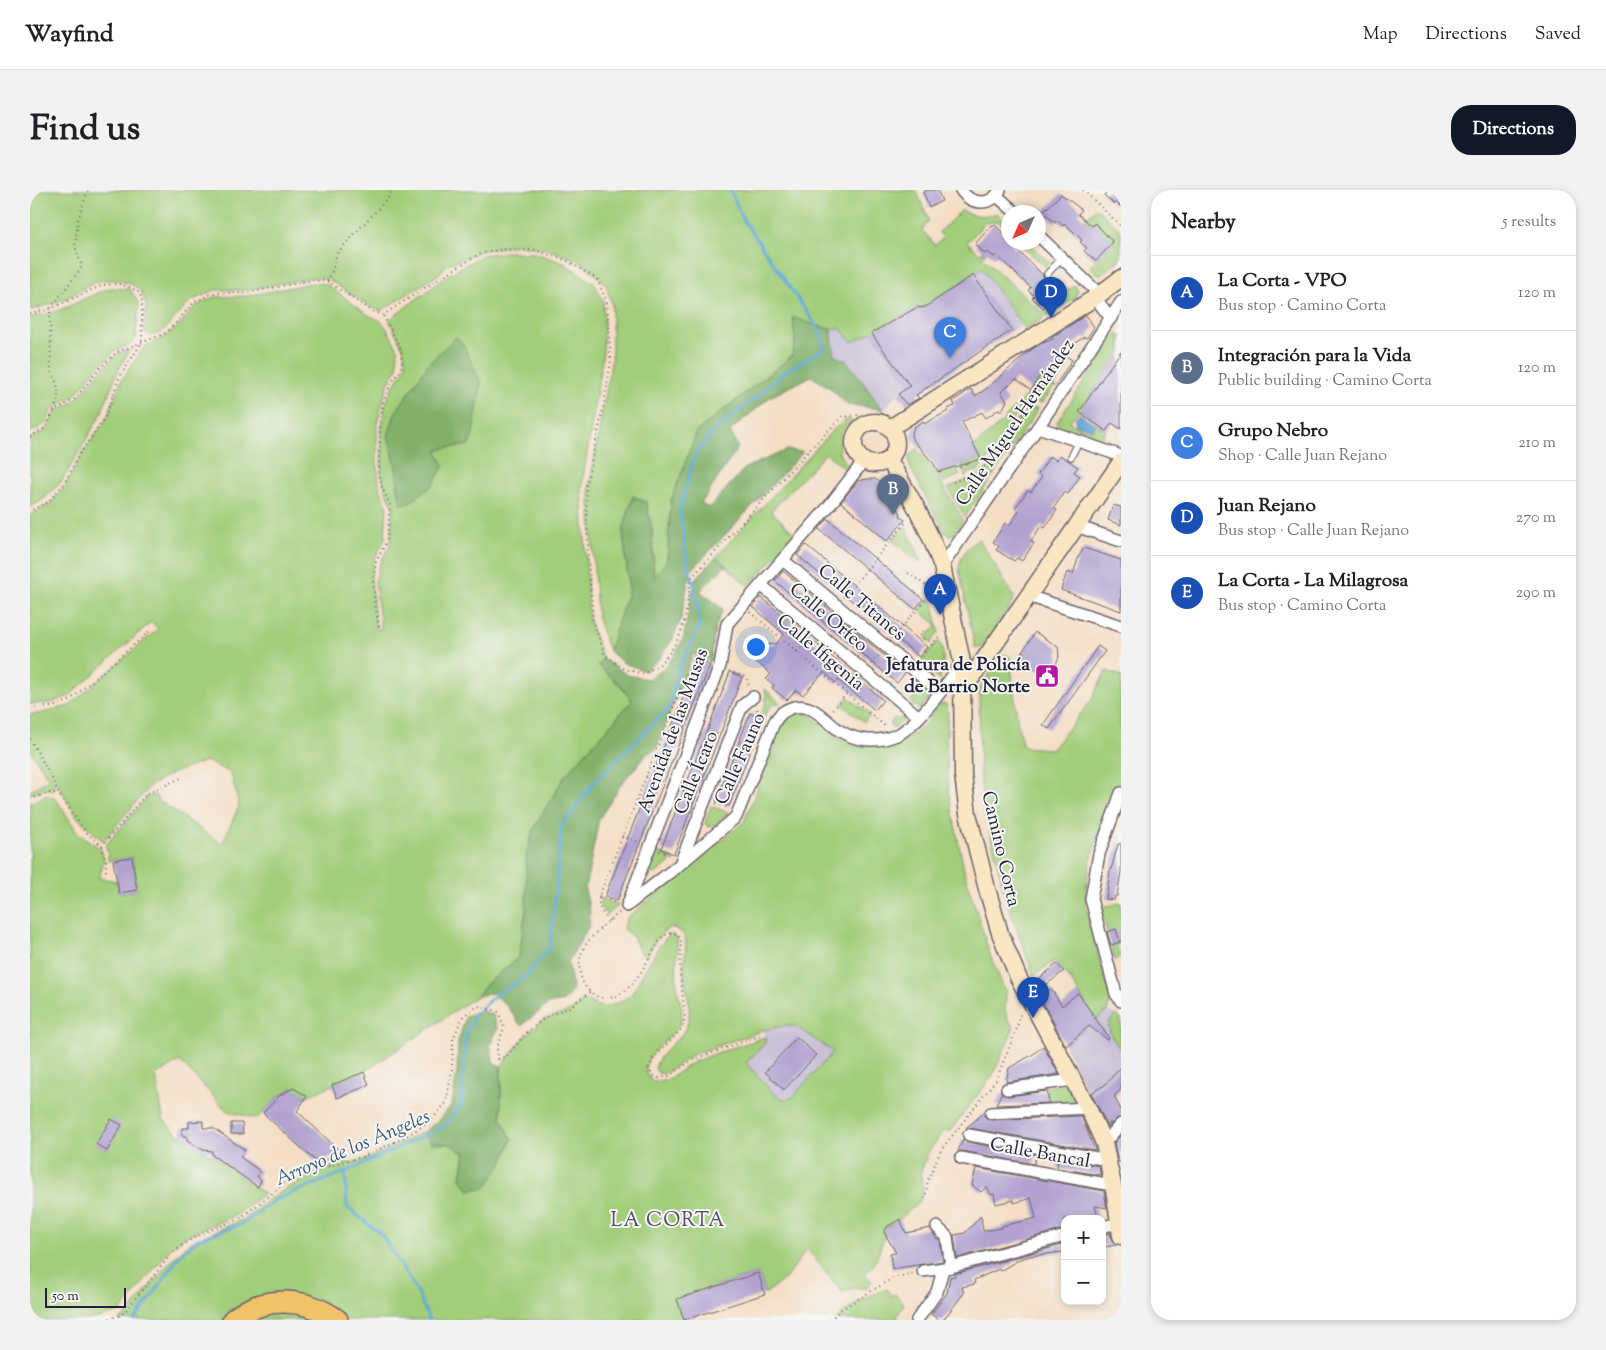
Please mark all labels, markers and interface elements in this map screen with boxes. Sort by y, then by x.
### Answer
text: Wayfind [25,18,113,52]
text: Map [1363,22,1398,48]
text: Directions [1426,22,1507,48]
text: Saved [1535,22,1581,48]
text: Find us [30,105,140,156]
button: Directions [1451,105,1576,155]
north arrow [1001,205,1046,250]
text: Nearby [1171,208,1236,238]
text: 5 results [1502,211,1556,234]
text: La Corta - VPO [1218,268,1347,295]
pin: D [1035,277,1067,318]
text: A [1181,282,1194,305]
text: 120 m [1518,282,1556,305]
text: Bus stop · Camino Corta [1218,295,1386,318]
pin: C [934,317,966,358]
street label: Calle Miguel Hernández [950,334,1082,512]
text: Integración para la Vida [1218,343,1411,370]
text: B [1182,357,1192,380]
text: 120 m [1518,357,1556,380]
text: Public building · Camino Corta [1218,370,1432,393]
text: Grupo Nebro [1218,418,1328,445]
text: C [1181,432,1193,455]
text: 210 m [1518,432,1556,455]
text: Shop · Calle Juan Rejano [1218,445,1387,468]
pin: B [877,474,909,515]
text: Juan Rejano [1218,493,1316,520]
text: D [1181,507,1193,530]
text: 270 m [1516,507,1556,530]
text: Bus stop · Calle Juan Rejano [1218,520,1409,543]
street label: Calle Titanes [811,558,911,648]
text: La Corta - La Milagrosa [1218,568,1408,595]
pin: A [924,574,956,615]
street label: Calle Orfeo [783,577,873,659]
text: E [1182,582,1192,605]
text: 290 m [1516,582,1556,605]
text: Bus stop · Camino Corta [1218,595,1386,618]
street label: Calle Ifigenia [770,608,870,698]
your location [743,634,769,660]
street label: Avenida de las Musas [632,645,716,817]
place label: Jefatura de Policía de Barrio Norte [884,652,1030,701]
public building icon: Jefatura de Policía de Barrio Norte [1034,663,1060,689]
street label: Calle Fauno [709,709,773,809]
street label: Calle Ícaro [668,727,726,819]
street label: Camino Corta [974,788,1026,910]
pin: E [1017,977,1049,1018]
water label: Arroyo de los Ángeles [271,1103,435,1195]
street label: Calle Bancal [988,1132,1092,1176]
district label: LA CORTA [611,1207,725,1236]
map controls [1061,1215,1106,1305]
button: + [1061,1215,1106,1260]
button: − [1061,1260,1106,1305]
scale bar [45,1285,126,1308]
text: 50 m [52,1287,79,1307]

